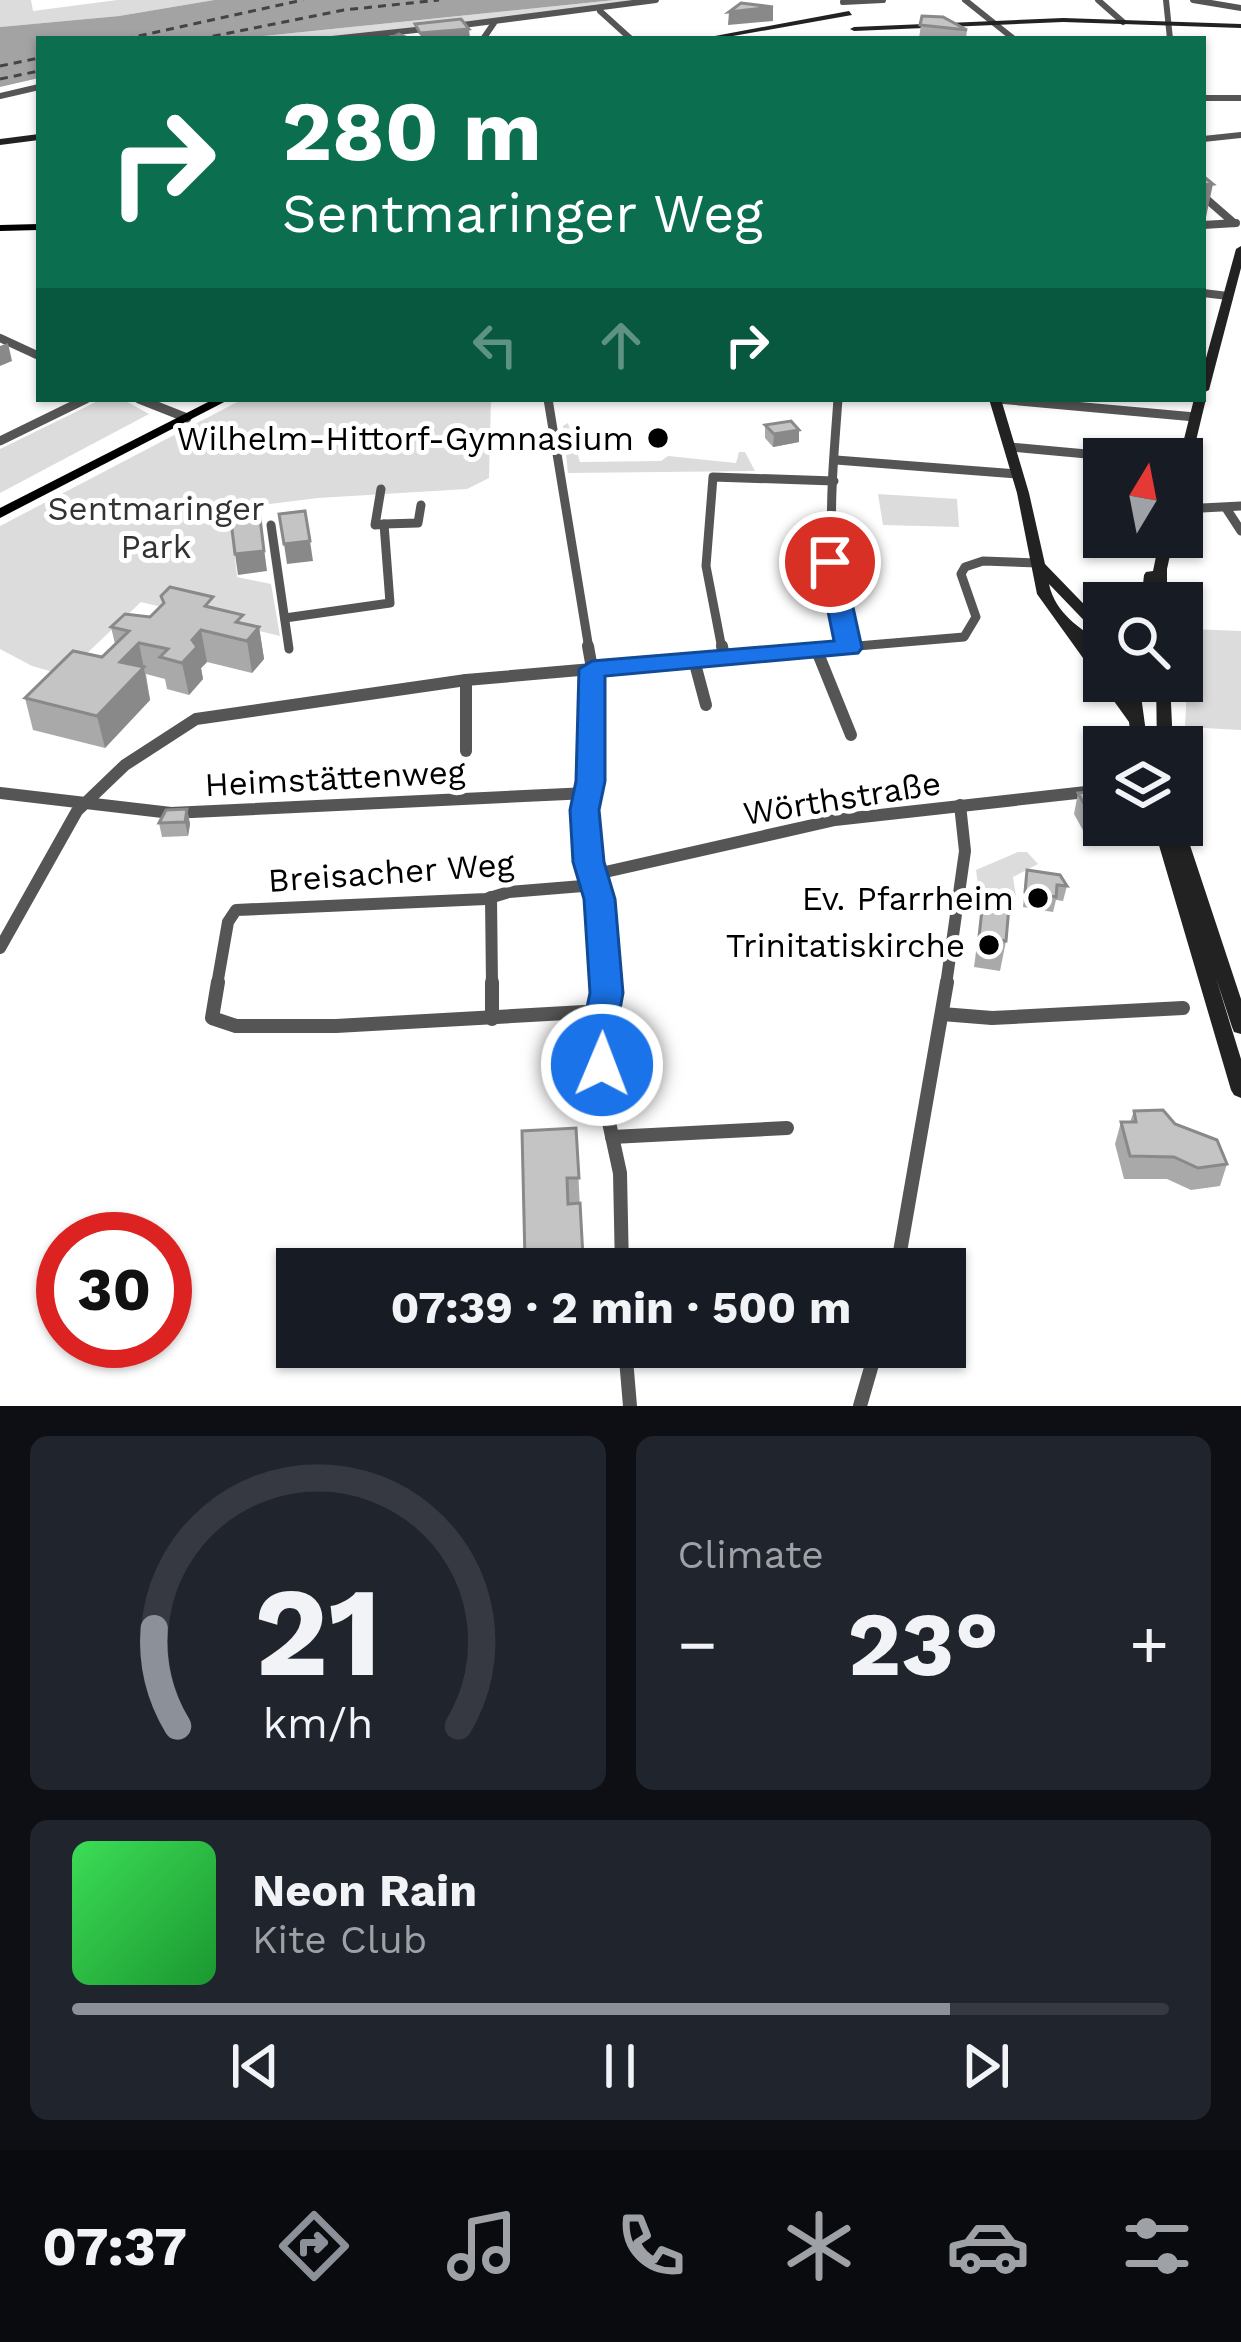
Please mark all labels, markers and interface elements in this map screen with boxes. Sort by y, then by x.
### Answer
text: 280 m [282,82,542,180]
icon: right [84,84,240,240]
text: Sentmaringer Weg [282,182,763,245]
icon: left [462,312,528,378]
icon: ahead [588,312,654,378]
icon: right [714,312,780,378]
place label: Wilhelm-Hittorf-Gymnasium [177,419,634,458]
marker: Wilhelm-Hittorf-Gymnasium [645,425,671,451]
north arrow [1083,438,1203,558]
map controls [1083,438,1203,846]
park label: Sentmaringer Park [47,489,265,566]
pin [779,511,881,613]
icon: arrive [797,529,863,595]
button: search [1083,582,1203,702]
button: layers [1083,726,1203,846]
street label: Heimstättenweg [204,752,467,804]
street label: Wörthstraße [740,763,944,833]
street label: Breisacher Weg [267,844,516,900]
place label: Ev. Pfarrheim [802,879,1014,918]
marker: Ev. Pfarrheim [1025,885,1051,911]
place label: Trinitatiskirche [726,926,965,965]
marker: Trinitatiskirche [976,932,1002,958]
position arrow [539,1002,665,1128]
speed limit sign: 30 [36,1212,192,1368]
text: 07:39 · 2 min · 500 m [391,1281,851,1334]
text: Climate [678,1532,824,1577]
text: 21 [254,1559,382,1705]
text: 23° [847,1591,999,1697]
text: − [678,1606,717,1683]
text: + [1129,1606,1169,1683]
text: km/h [262,1698,373,1748]
text: Neon Rain [252,1864,477,1917]
text: Kite Club [252,1917,427,1962]
icon: previous [222,2033,288,2099]
icon: pause [587,2033,653,2099]
icon: next [953,2033,1019,2099]
icon: directions [272,2204,356,2288]
icon: music [440,2204,524,2288]
icon: phone [609,2204,693,2288]
icon: climate [777,2204,861,2288]
icon: car [946,2204,1030,2288]
icon: filters [1115,2204,1199,2288]
text: 07:37 [42,2215,187,2278]

